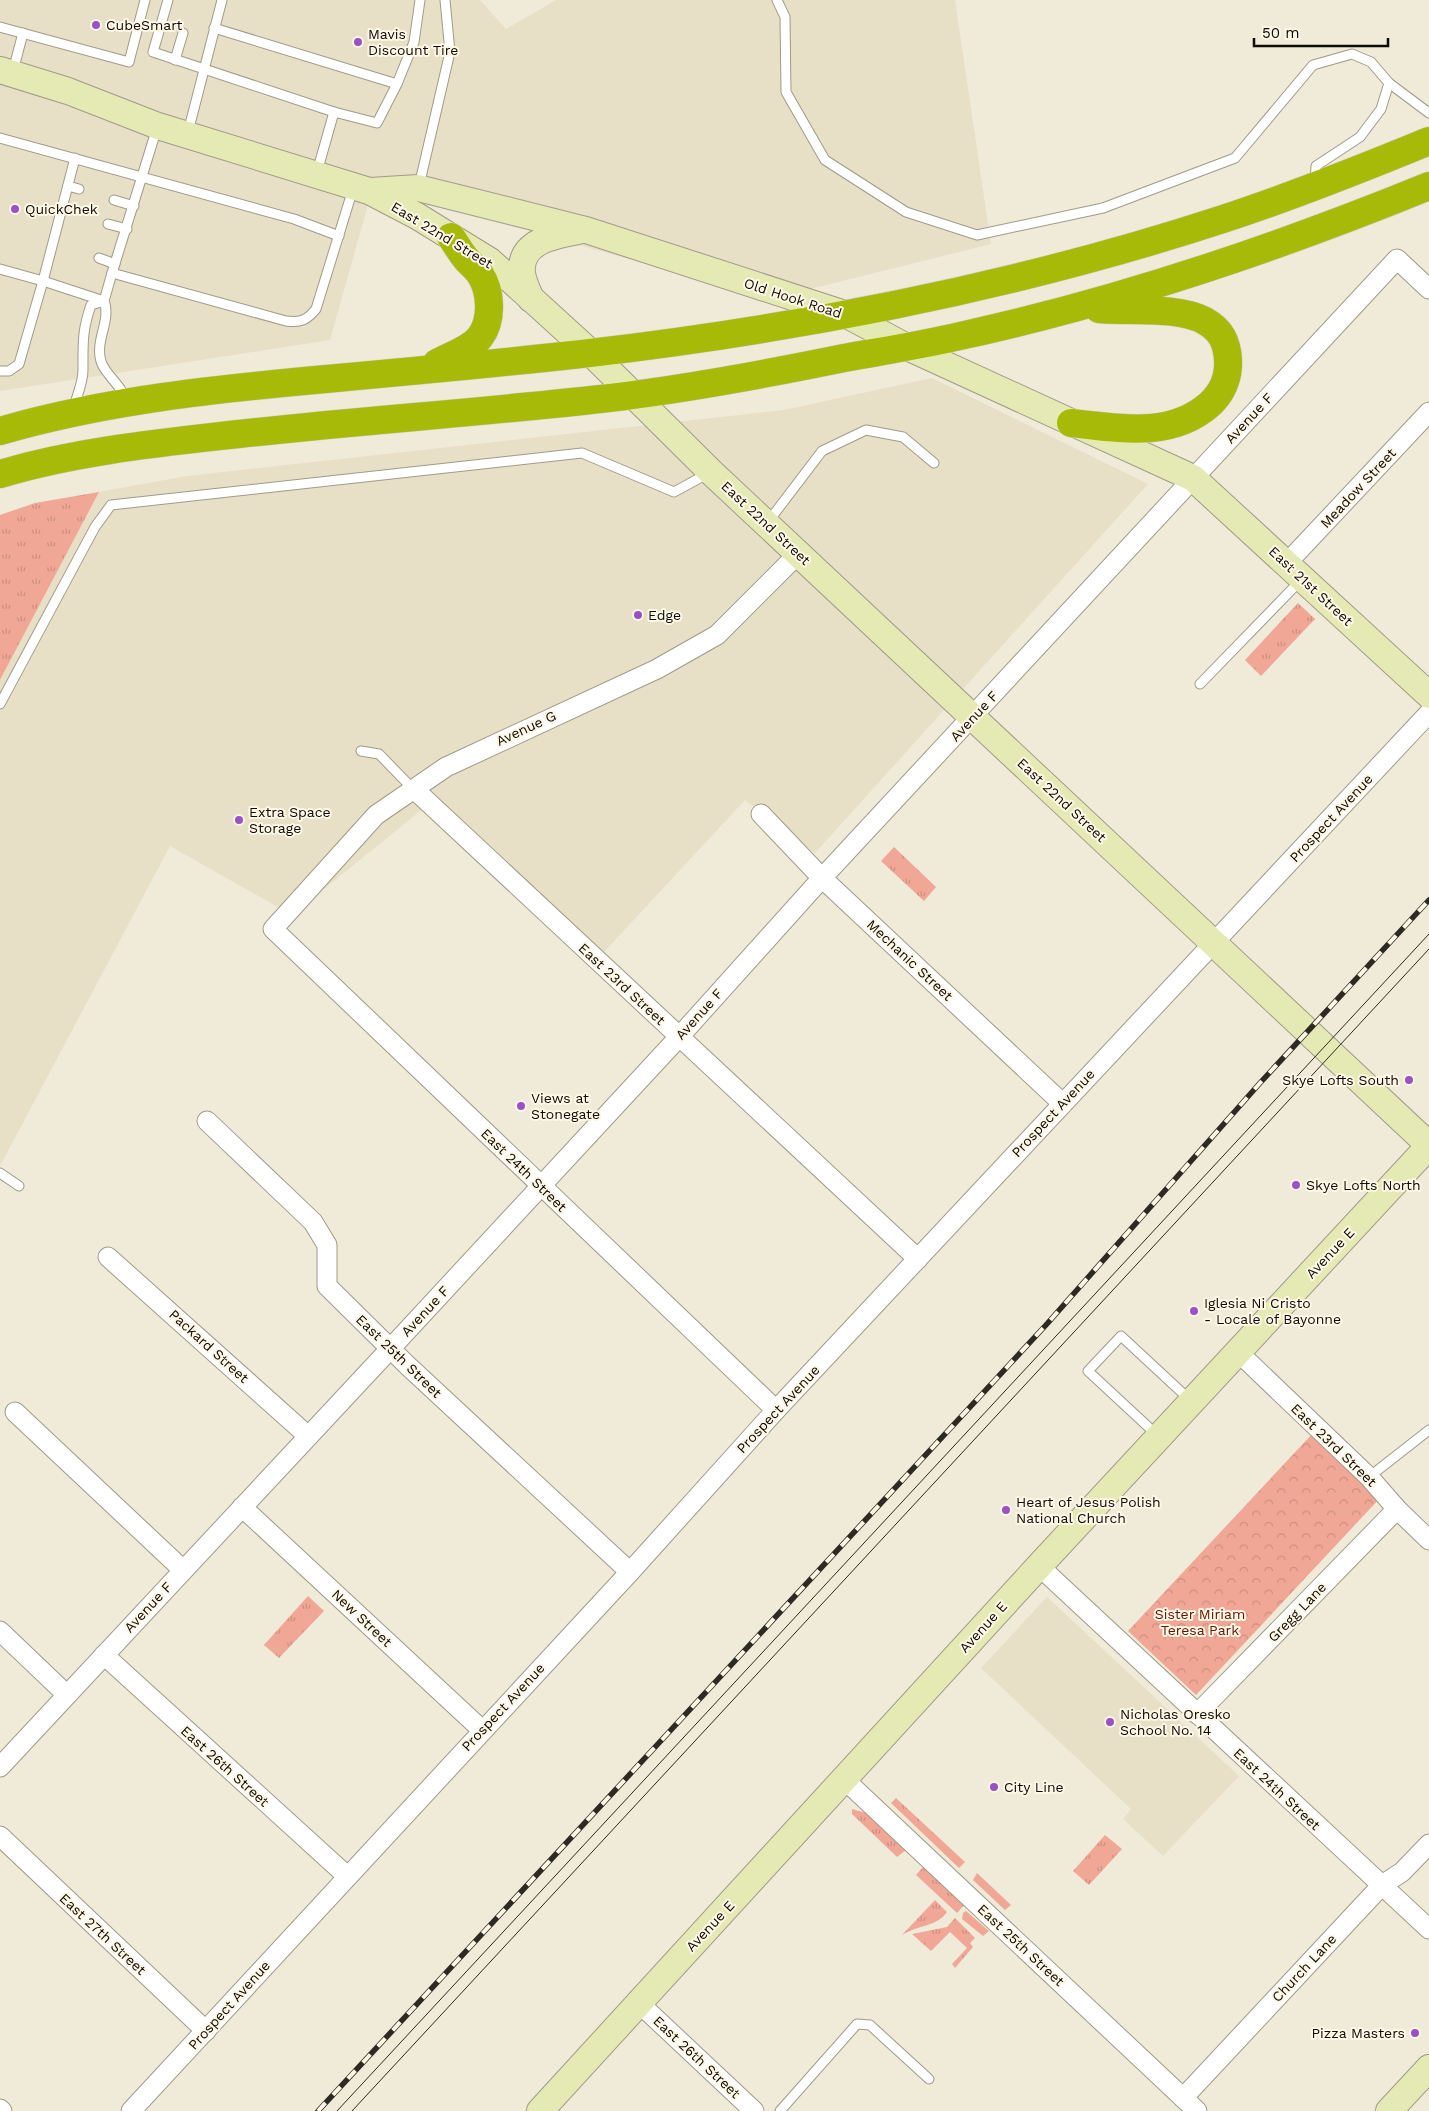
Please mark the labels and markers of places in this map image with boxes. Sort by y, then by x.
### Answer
place label: CubeSmart [106,17,182,33]
marker: CubeSmart [90,19,102,31]
place label: Mavis Discount Tire [368,26,458,58]
marker: Mavis Discount Tire [352,36,364,48]
place label: QuickChek [25,201,98,217]
marker: QuickChek [9,203,21,215]
place label: Edge [648,607,681,623]
marker: Edge [632,609,644,621]
place label: Extra Space Storage [249,804,331,836]
marker: Extra Space Storage [233,814,245,826]
place label: Skye Lofts South [1282,1072,1399,1088]
marker: Skye Lofts South [1403,1074,1415,1086]
place label: Views at Stonegate [531,1090,600,1122]
marker: Views at Stonegate [515,1100,527,1112]
place label: Skye Lofts North [1306,1177,1421,1193]
marker: Skye Lofts North [1290,1179,1302,1191]
place label: Iglesia Ni Cristo - Locale of Bayonne [1204,1295,1341,1327]
marker: Iglesia Ni Cristo - Locale of Bayonne [1188,1305,1200,1317]
place label: Heart of Jesus Polish National Church [1016,1494,1161,1526]
marker: Heart of Jesus Polish National Church [1000,1504,1012,1516]
place label: Nicholas Oresko School No. 14 [1120,1706,1231,1738]
marker: Nicholas Oresko School No. 14 [1104,1716,1116,1728]
place label: City Line [1004,1779,1064,1795]
marker: City Line [988,1781,1000,1793]
place label: Pizza Masters [1311,2025,1405,2041]
marker: Pizza Masters [1409,2027,1421,2039]

